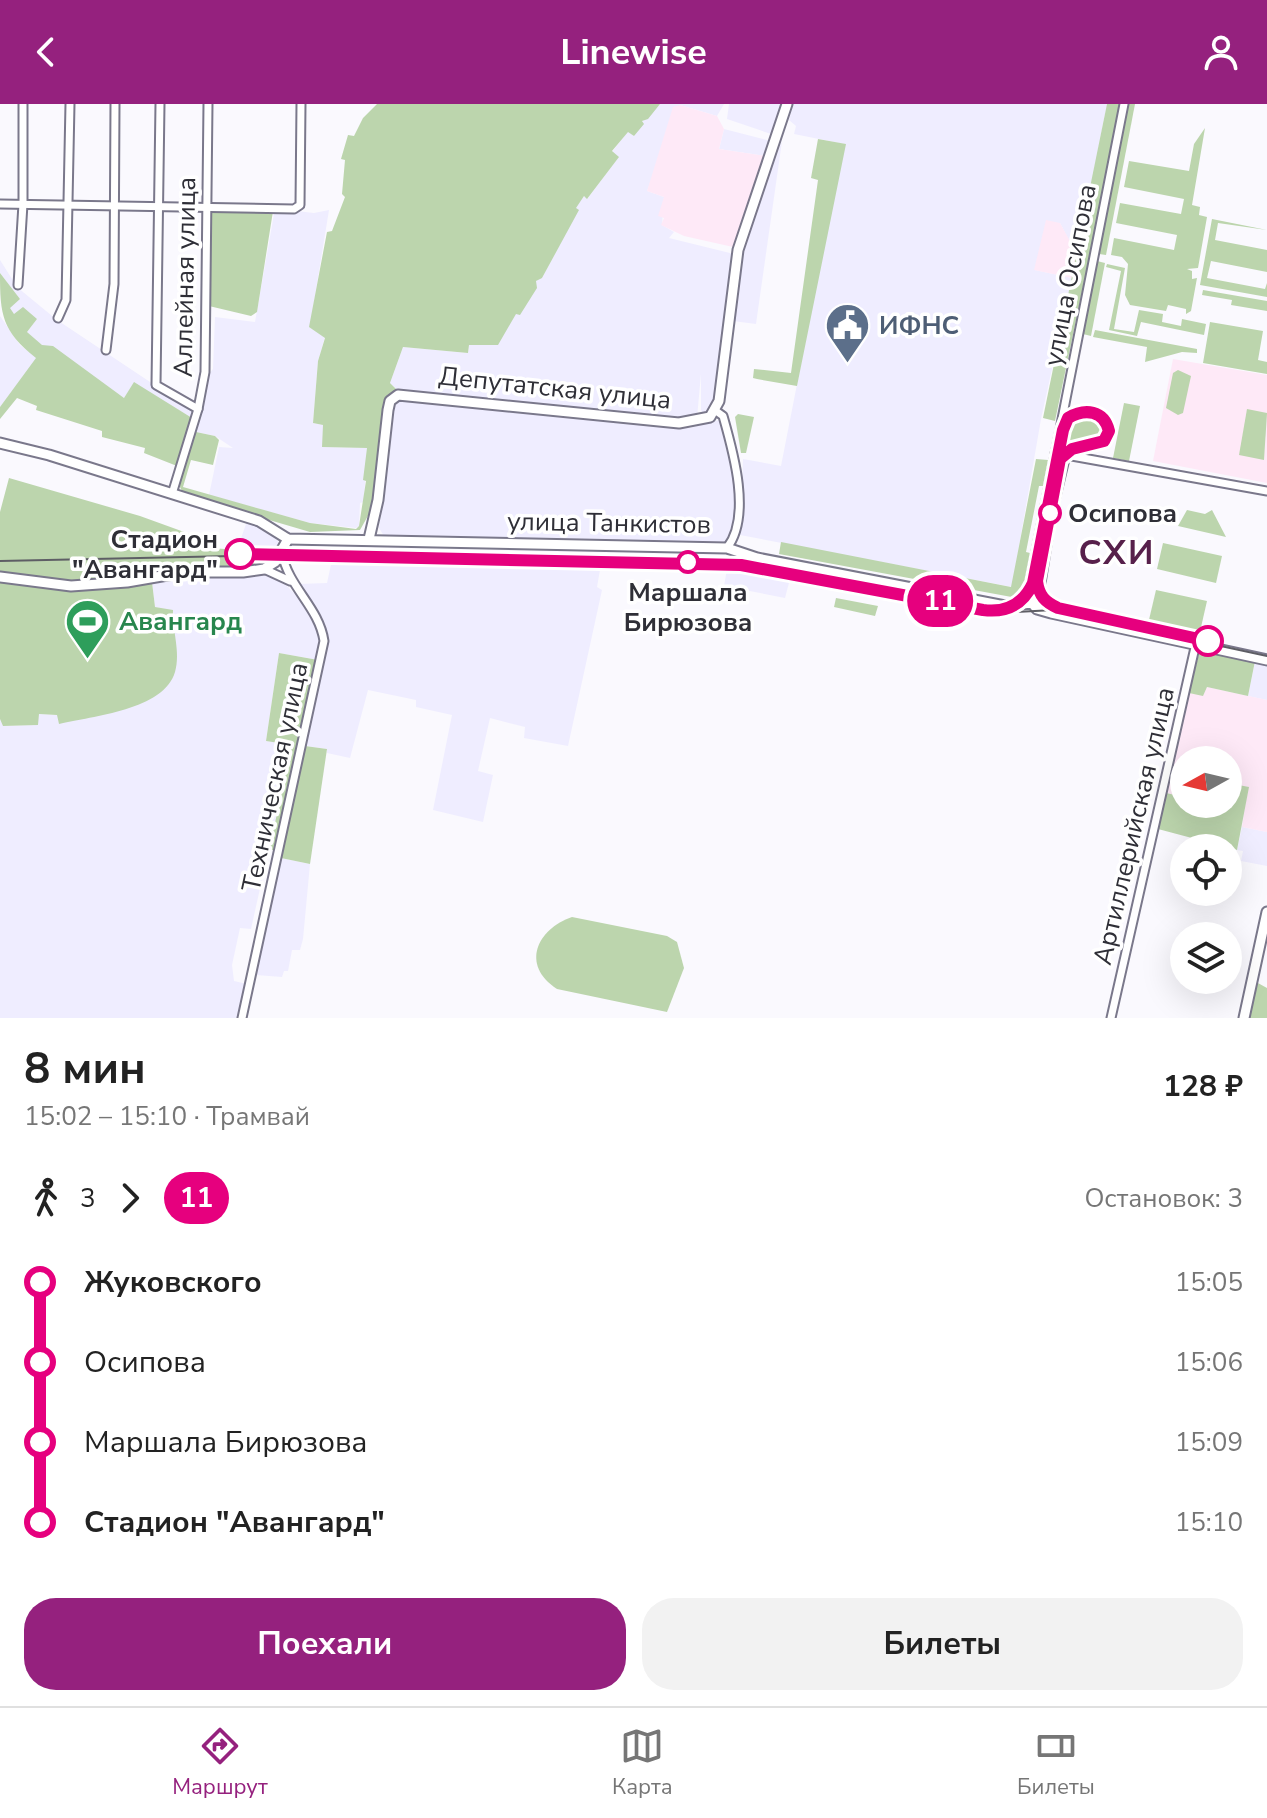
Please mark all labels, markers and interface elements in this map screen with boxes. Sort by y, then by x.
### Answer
text: Linewise [560,28,707,77]
icon: back [24,30,68,74]
icon: person [1199,30,1243,74]
street label: Аллейная улица [166,176,204,378]
street label: улица Осипова [1035,181,1105,369]
public building icon: ИФНС [824,301,872,364]
place label: ИФНС [879,308,959,343]
street label: Депутатская улица [437,358,673,418]
place label: Осипова [1068,496,1177,531]
marker: Осипова [1039,502,1061,524]
street label: улица Танкистов [507,504,711,542]
place label: Стадион "Авангард" [72,522,218,587]
district label: СХИ [1079,530,1155,576]
marker: Стадион "Авангард" [225,539,255,569]
marker: Маршала Бирюзова [677,551,699,573]
place label: Маршала Бирюзова [624,575,752,640]
line badge: 11 [904,575,976,627]
text: 11 [923,582,957,620]
sports icon: Авангард [64,597,112,660]
place label: Авангард [119,604,242,639]
unlabelled marker [1193,626,1223,656]
street label: Техническая улица [234,659,316,895]
street label: Артиллерийская улица [1085,684,1183,968]
north arrow [1170,746,1242,818]
map controls [1170,746,1242,994]
button: locate [1170,834,1242,906]
button: layers [1170,922,1242,994]
text: 8 мин [24,1039,146,1099]
text: 128 ₽ [1163,1066,1243,1107]
text: 15:02 – 15:10 · Трамвай [24,1099,310,1134]
icon: walk [24,1176,68,1220]
icon: forward [108,1176,152,1220]
text: 11 [180,1179,213,1217]
text: 3 [80,1181,96,1216]
text: Остановок: 3 [1084,1181,1243,1216]
text: Жуковского [84,1262,262,1303]
text: 15:05 [1175,1265,1243,1300]
text: Осипова [84,1342,206,1383]
text: 15:06 [1175,1345,1243,1380]
text: Маршала Бирюзова [84,1422,368,1463]
text: 15:09 [1175,1425,1243,1460]
text: Стадион "Авангард" [84,1502,385,1543]
text: 15:10 [1175,1505,1243,1540]
button: Поехали [24,1598,626,1690]
button: Билеты [642,1598,1243,1690]
tab: Маршрут [172,1724,268,1802]
tab: Карта [612,1724,673,1802]
tab: Билеты [1017,1724,1095,1802]

